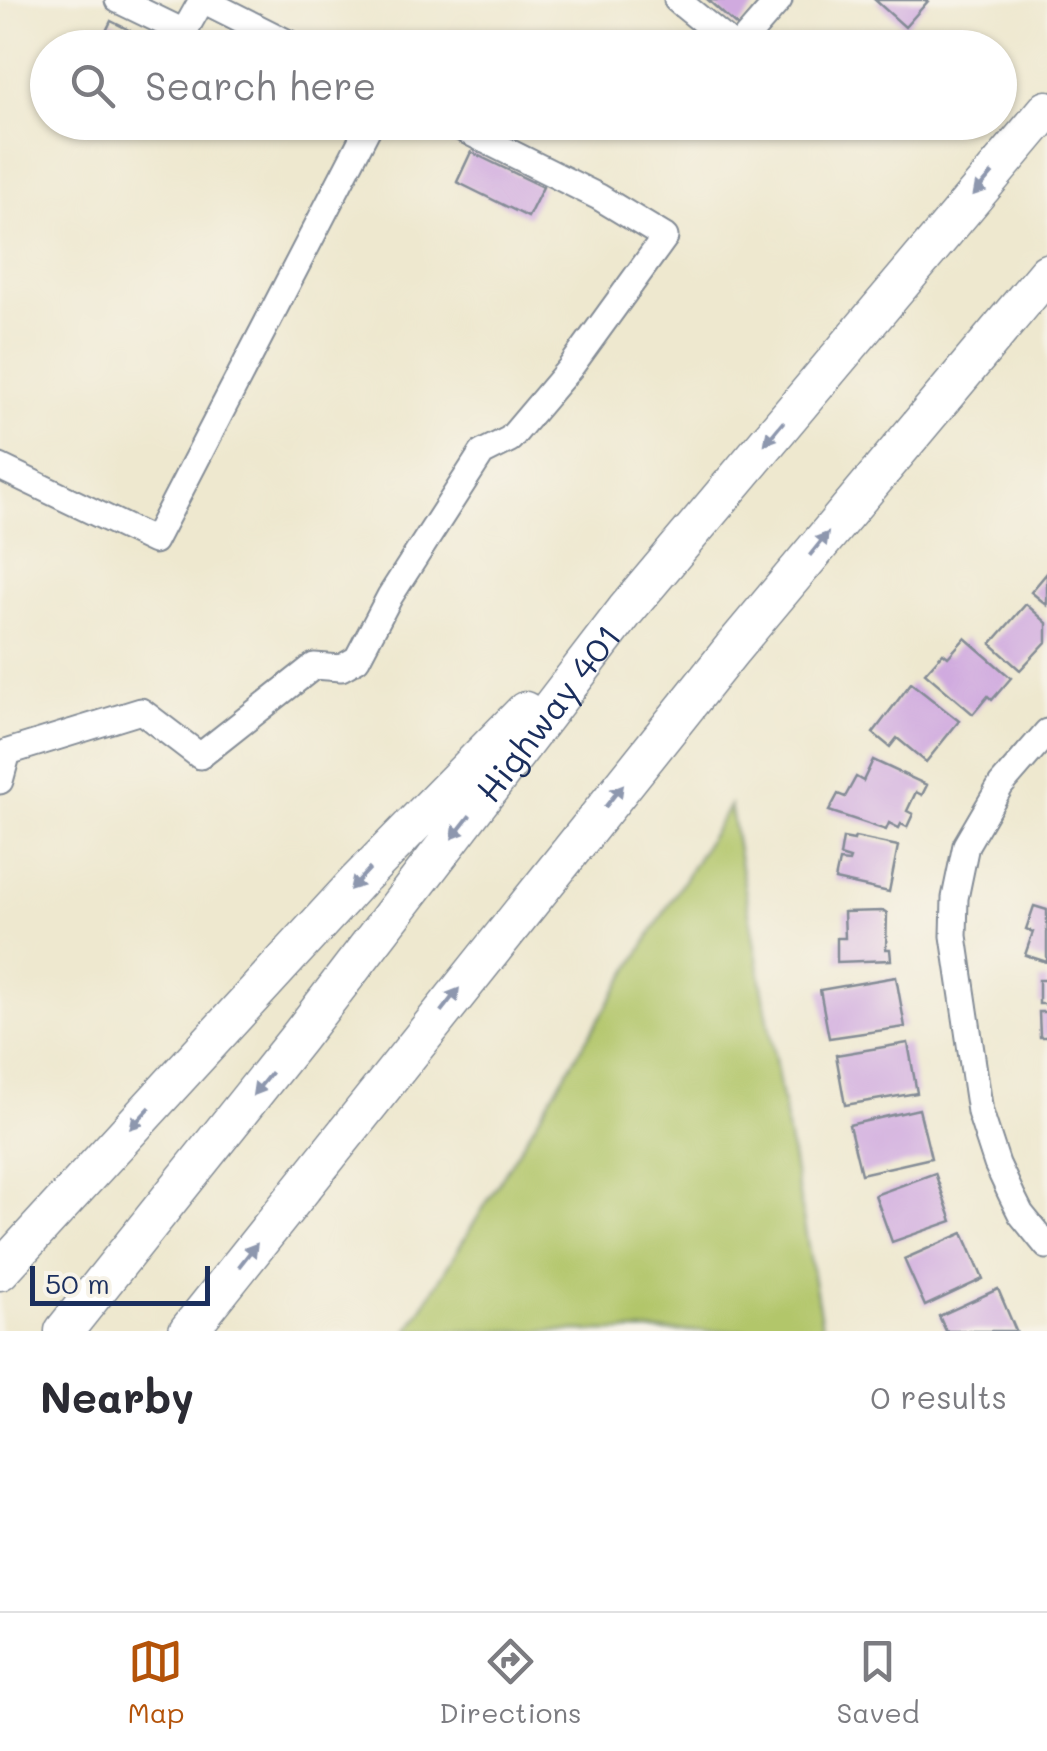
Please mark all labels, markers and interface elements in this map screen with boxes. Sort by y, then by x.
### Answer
search box [30,30,1017,140]
icon: search [65,58,120,113]
text: Search here [145,60,376,110]
one-way arrow [973,172,995,197]
one-way arrow [763,420,785,445]
one-way arrow [808,531,829,556]
street label: Highway 401 [465,614,630,811]
one-way arrow [603,783,624,808]
one-way arrow [451,814,472,840]
one-way arrow [349,866,372,890]
one-way arrow [439,987,460,1013]
one-way arrow [252,1071,272,1097]
one-way arrow [130,1105,152,1130]
one-way arrow [237,1242,258,1267]
scale bar [30,1261,210,1306]
text: 50 m [45,1265,110,1301]
text: Nearby [40,1369,194,1424]
text: 0 results [870,1375,1007,1417]
tab: Map [127,1634,184,1730]
tab: Directions [439,1634,582,1730]
tab: Saved [836,1634,920,1730]

